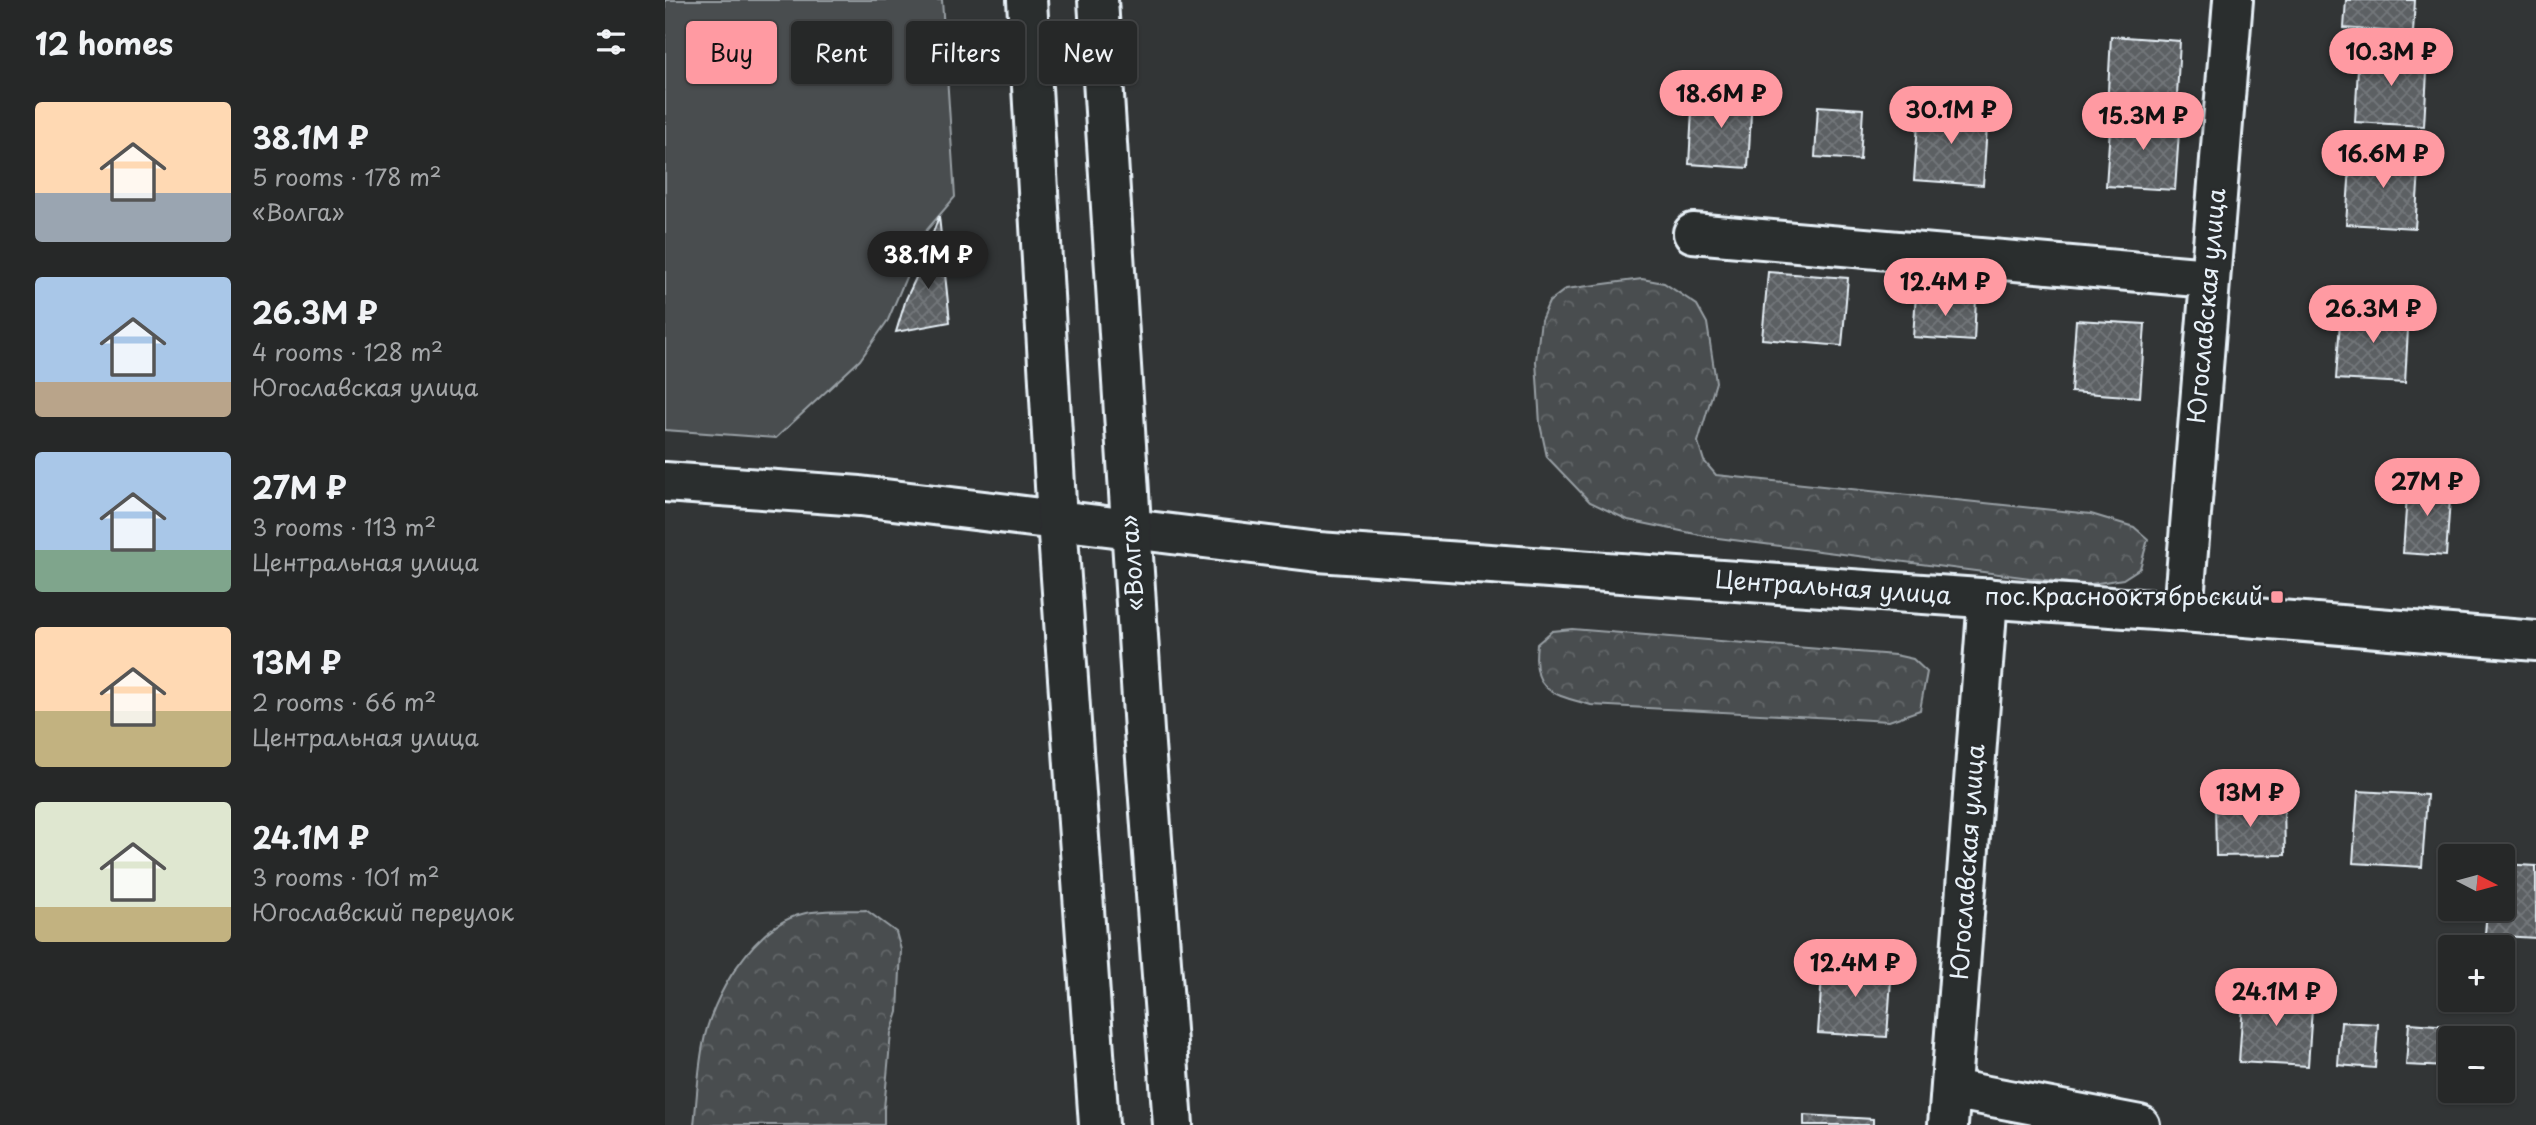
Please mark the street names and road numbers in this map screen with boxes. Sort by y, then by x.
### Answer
street label: Югославская улица [2177,187,2233,425]
street label: «Волга» [1110,514,1152,613]
street label: Центральная улица [1714,560,1952,612]
street label: Югославская улица [1940,743,1992,981]

